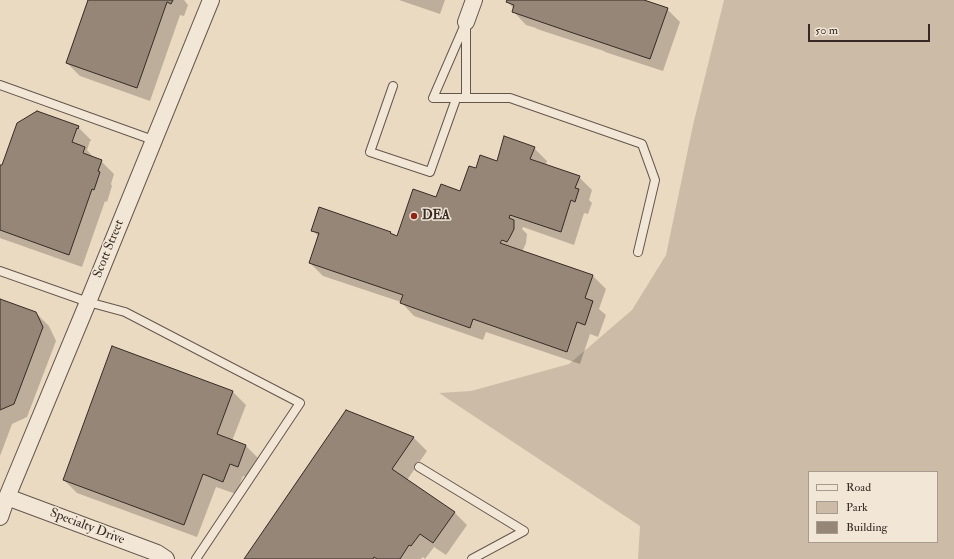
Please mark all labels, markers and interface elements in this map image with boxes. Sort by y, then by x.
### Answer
scale bar [810,16,932,42]
text: 50 m [815,23,838,38]
place label: DEA [422,208,450,224]
marker: DEA [409,211,419,221]
street label: Scott Street [90,218,128,280]
legend [808,471,938,543]
text: Road [846,480,871,495]
text: Park [846,500,868,515]
street label: Specialty Drive [47,506,127,548]
text: Building [846,520,887,535]

